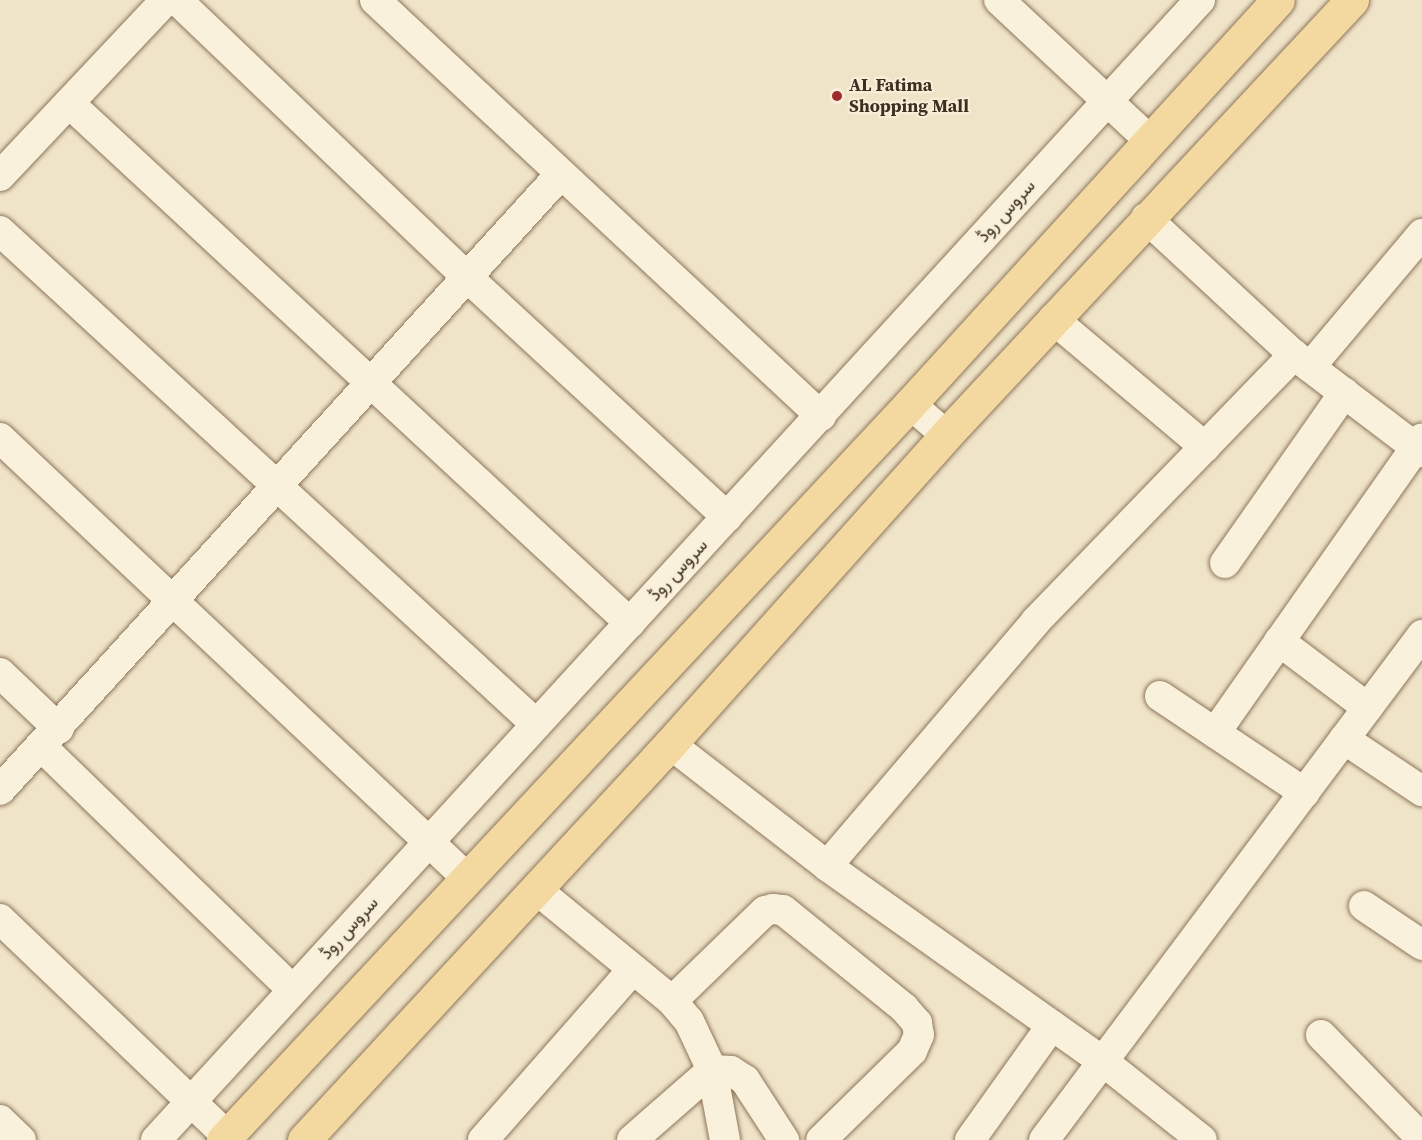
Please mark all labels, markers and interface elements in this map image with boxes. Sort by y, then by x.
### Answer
place label: AL Fatima Shopping Mall [849,75,969,118]
marker: AL Fatima Shopping Mall [830,89,844,103]
street label: سروس روڈ [972,175,1040,247]
street label: سروس روڈ [644,535,712,605]
street label: سروس روڈ [315,892,383,964]

